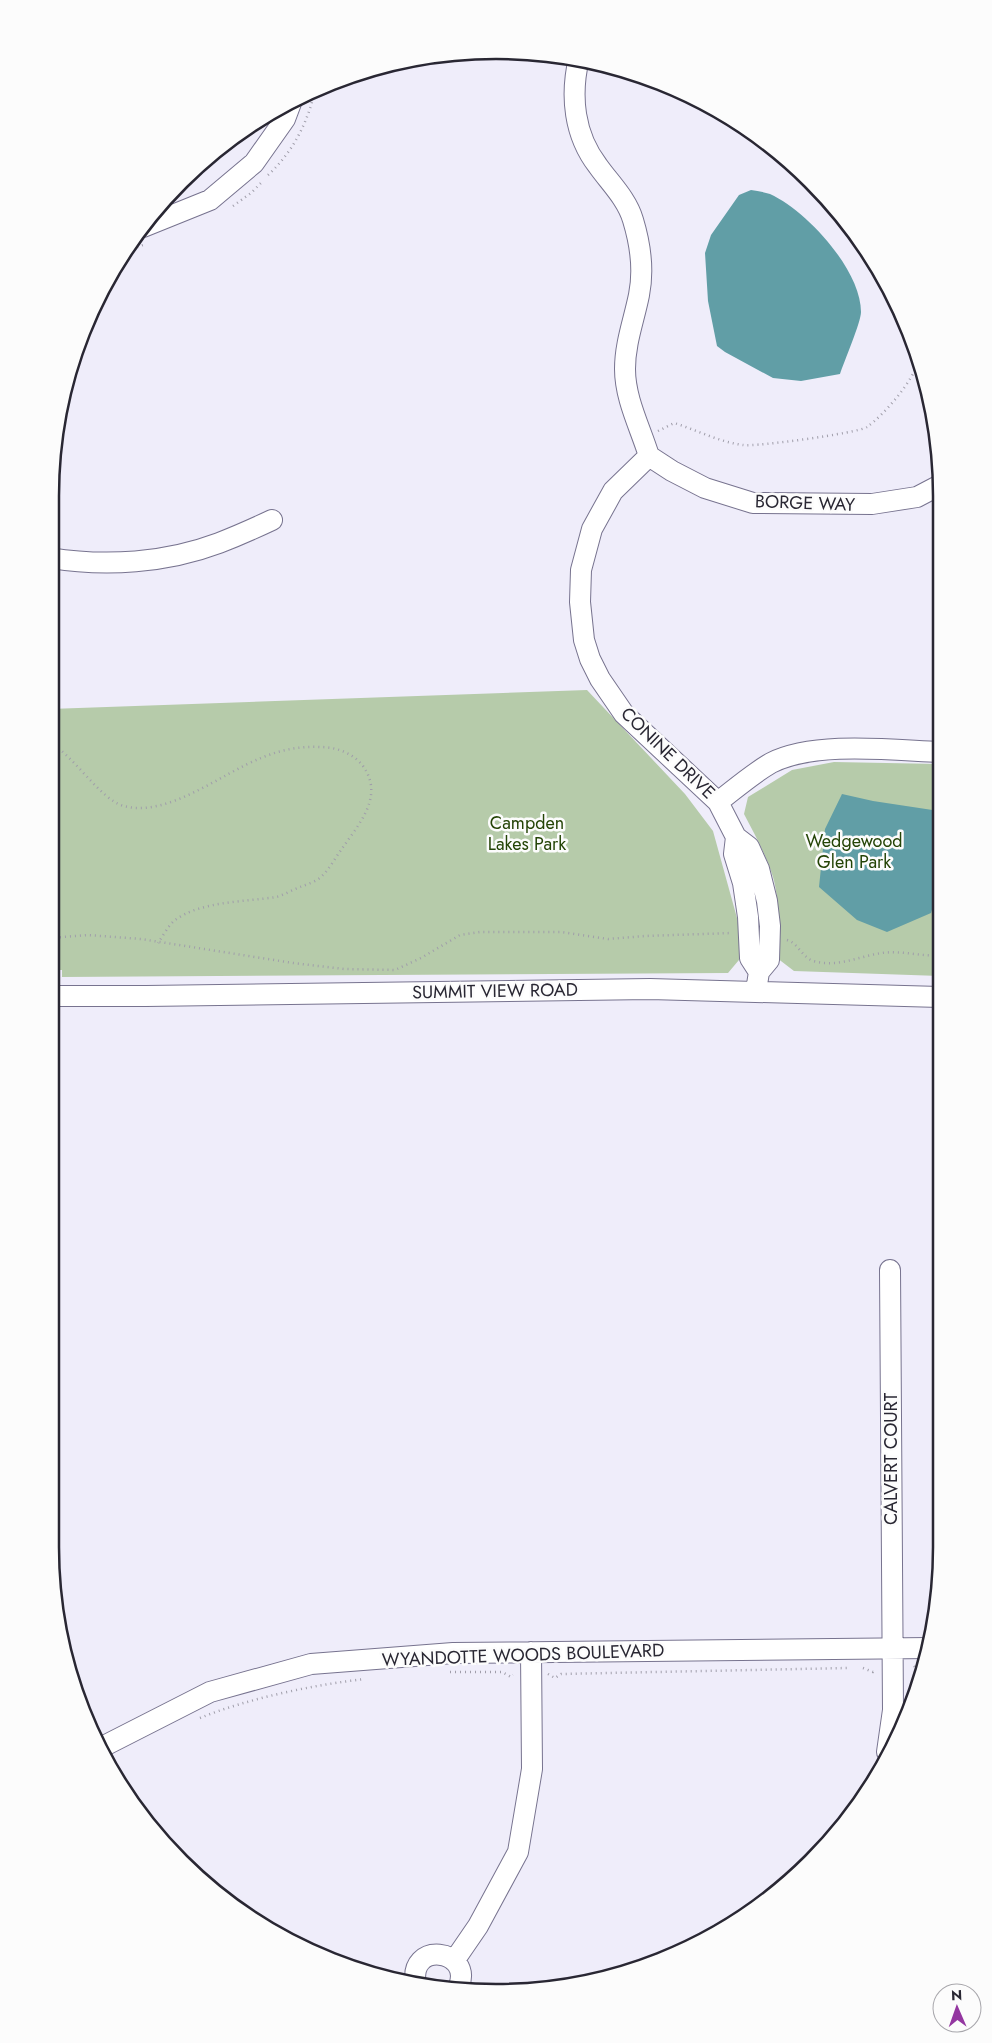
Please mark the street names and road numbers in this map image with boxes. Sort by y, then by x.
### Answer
street label: BORGE WAY [754,488,856,518]
street label: CONINE DRIVE [615,701,721,805]
street label: SUMMIT VIEW ROAD [412,977,578,1005]
street label: CALVERT COURT [878,1392,904,1525]
street label: WYANDOTTE WOODS BOULEVARD [381,1637,665,1673]

